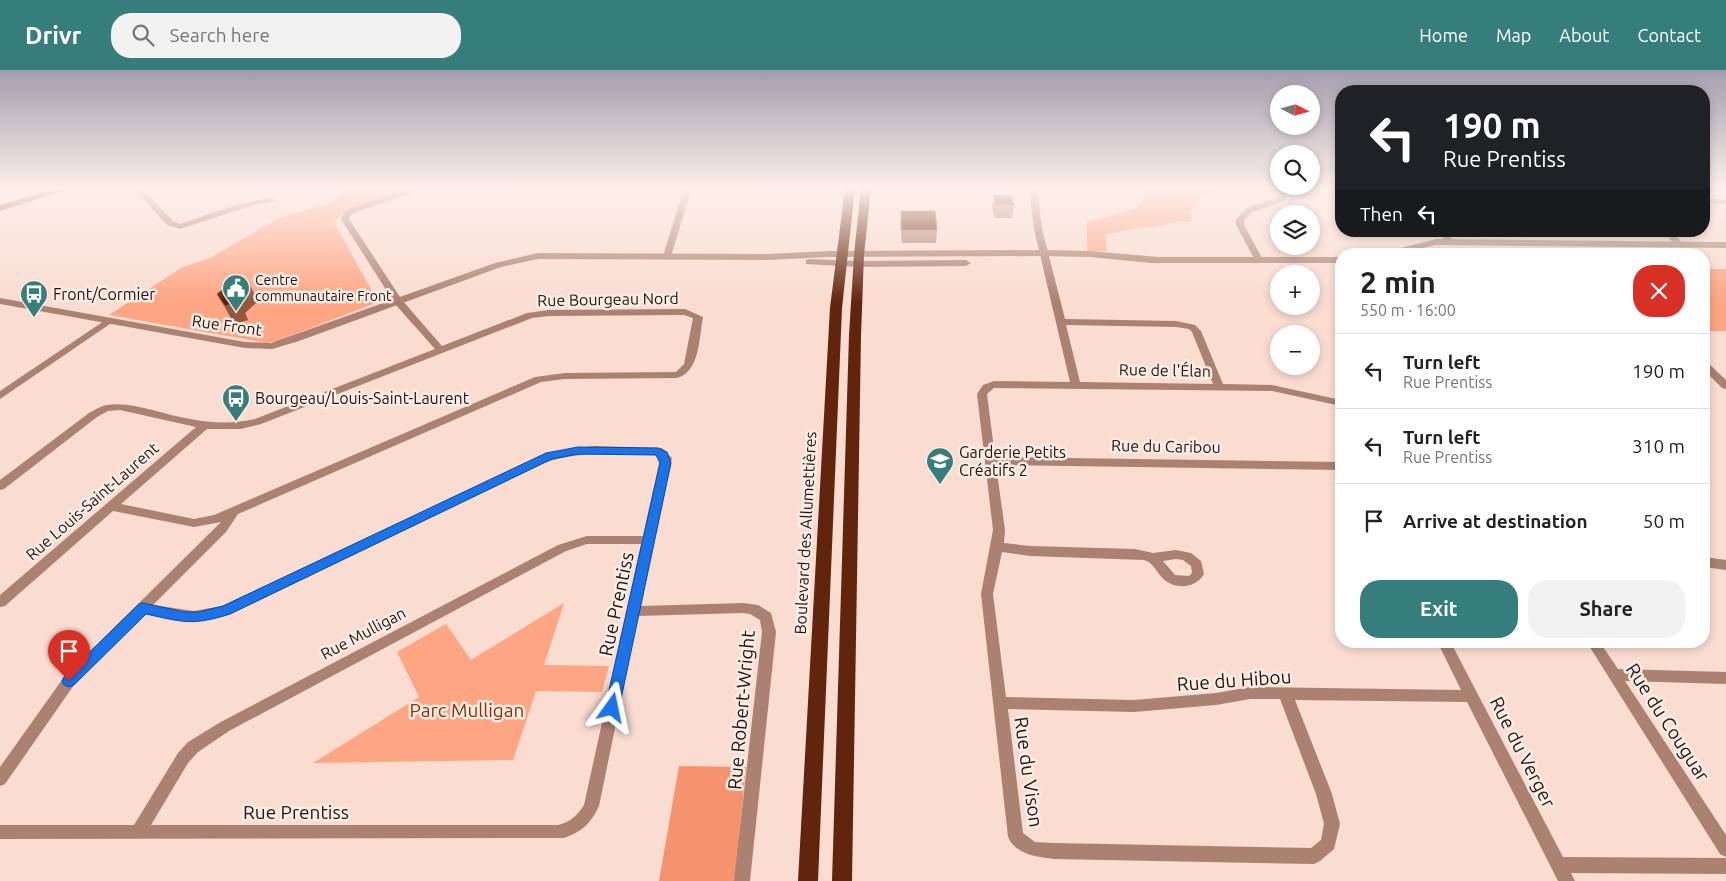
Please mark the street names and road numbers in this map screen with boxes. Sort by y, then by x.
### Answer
street label: Rue Bourgeau Nord [537,289,679,309]
street label: Rue Front [191,311,264,339]
street label: Rue de l'Élan [1119,358,1211,380]
street label: Boulevard des Allumettières [791,431,819,635]
street label: Rue du Caribou [1111,436,1221,456]
street label: Rue Louis-Saint-Laurent [22,438,162,563]
street label: Rue Prentiss [594,550,638,658]
street label: Rue Mulligan [318,603,408,663]
street label: Rue Robert-Wright [723,629,759,791]
street label: Rue du Couguar [1622,659,1714,785]
street label: Rue du Hibou [1176,665,1292,695]
street label: Rue du Verger [1486,693,1560,811]
street label: Rue du Vison [1010,715,1048,829]
street label: Rue Prentiss [243,801,349,823]

